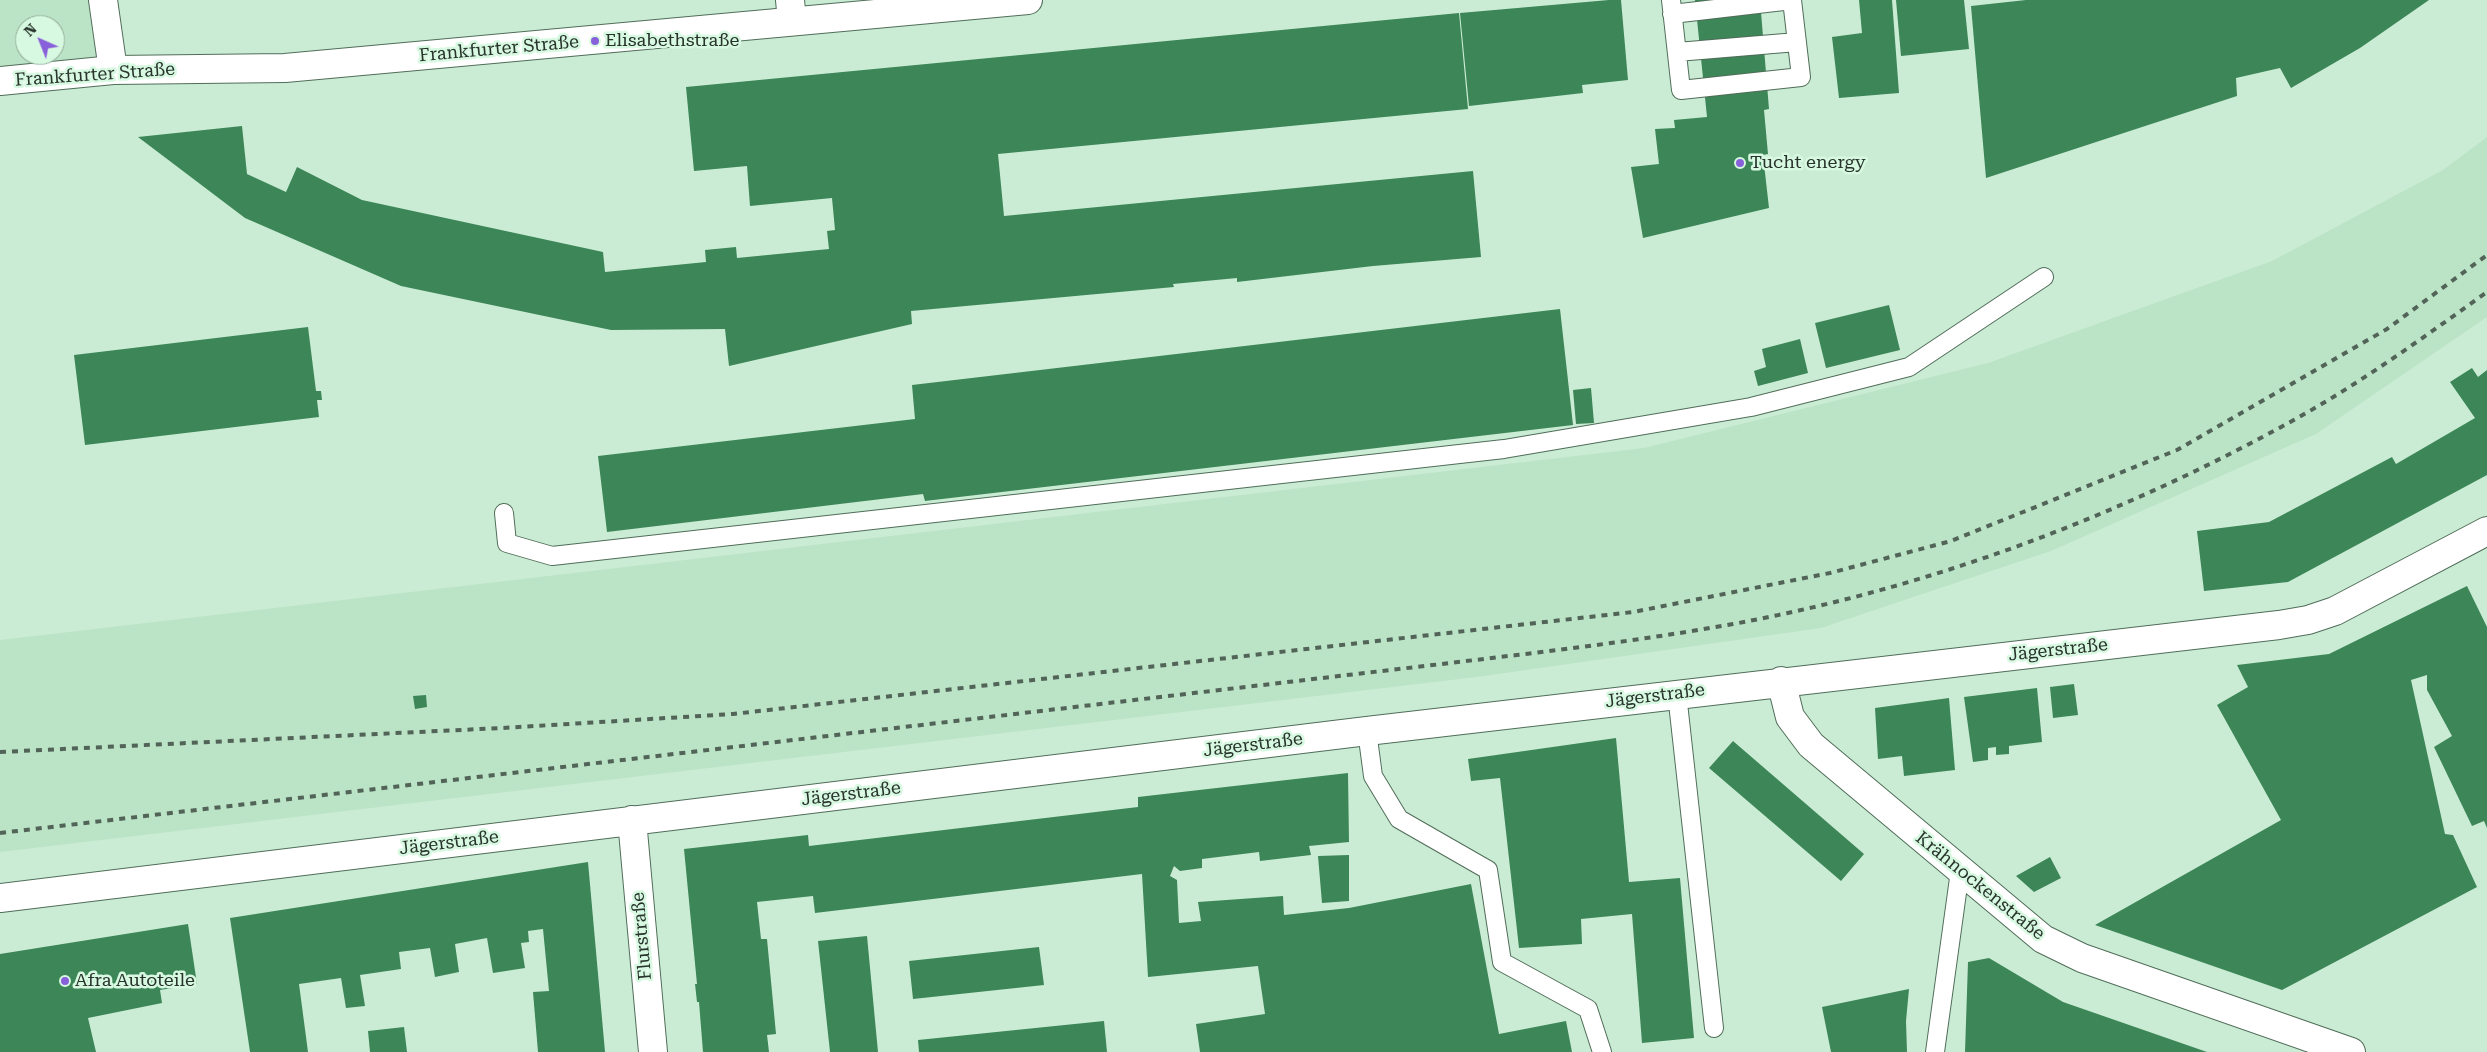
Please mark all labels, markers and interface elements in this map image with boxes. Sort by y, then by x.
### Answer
north arrow [15,15,65,65]
text: N [21,20,40,39]
place label: Elisabethstraße [605,30,739,52]
street label: Frankfurter Straße [418,31,580,67]
marker: Elisabethstraße [589,35,601,47]
street label: Frankfurter Straße [14,59,176,91]
place label: Tucht energy [1750,152,1866,174]
marker: Tucht energy [1734,157,1746,169]
street label: Jägerstraße [2007,634,2109,666]
street label: Jägerstraße [1604,679,1706,713]
street label: Jägerstraße [1202,728,1304,762]
street label: Jägerstraße [800,777,902,811]
street label: Jägerstraße [398,826,500,860]
street label: Krähnockenstraße [1911,827,2049,945]
street label: Flurstraße [627,891,657,981]
place label: Afra Autoteile [75,970,195,992]
marker: Afra Autoteile [59,975,71,987]

